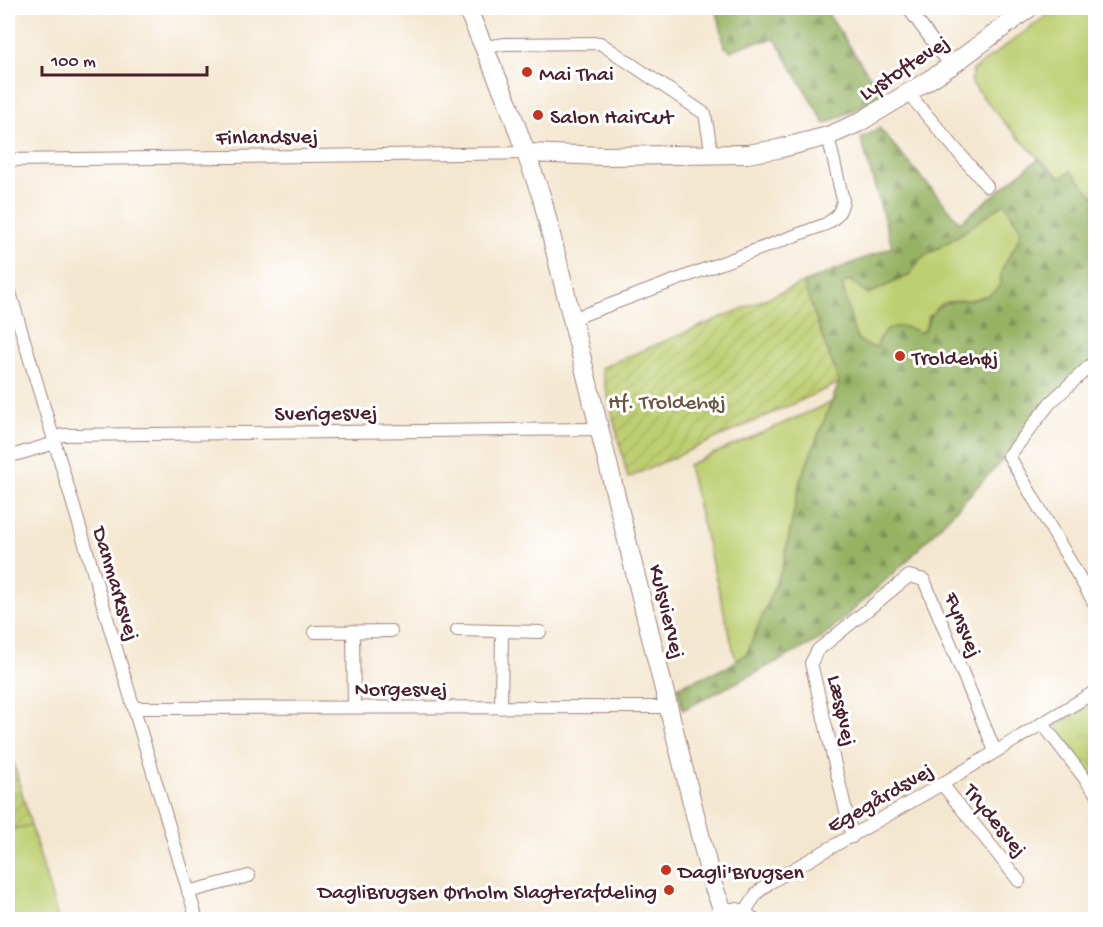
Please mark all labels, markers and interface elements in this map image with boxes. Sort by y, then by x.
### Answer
street label: Lystoftevej [855,31,955,108]
scale bar [42,39,207,77]
text: 100 m [50,52,96,73]
place label: Mai Thai [539,63,614,89]
marker: Mai Thai [520,65,534,79]
place label: Salon HairCut [550,106,675,132]
marker: Salon HairCut [531,108,545,122]
street label: Finlandsvej [215,125,319,153]
place label: Troldehøj [910,347,998,373]
marker: Troldehøj [893,349,907,363]
park label: Hf. Troldehøj [608,391,726,417]
street label: Sverigesvej [274,401,378,429]
street label: Danmarksvej [84,522,144,644]
street label: Kulsviervej [641,562,689,662]
street label: Fynsvej [936,588,986,662]
street label: Læsøvej [819,673,861,749]
street label: Norgesvej [355,678,448,704]
street label: Egegårdsvej [823,759,939,840]
street label: Trydesvej [955,778,1031,863]
place label: Dagli'Brugsen [676,861,805,887]
marker: Dagli'Brugsen [659,863,673,877]
place label: DagliBrugsen Ørholm Slagterafdeling [316,881,657,907]
marker: DagliBrugsen Ørholm Slagterafdeling [662,883,676,897]

